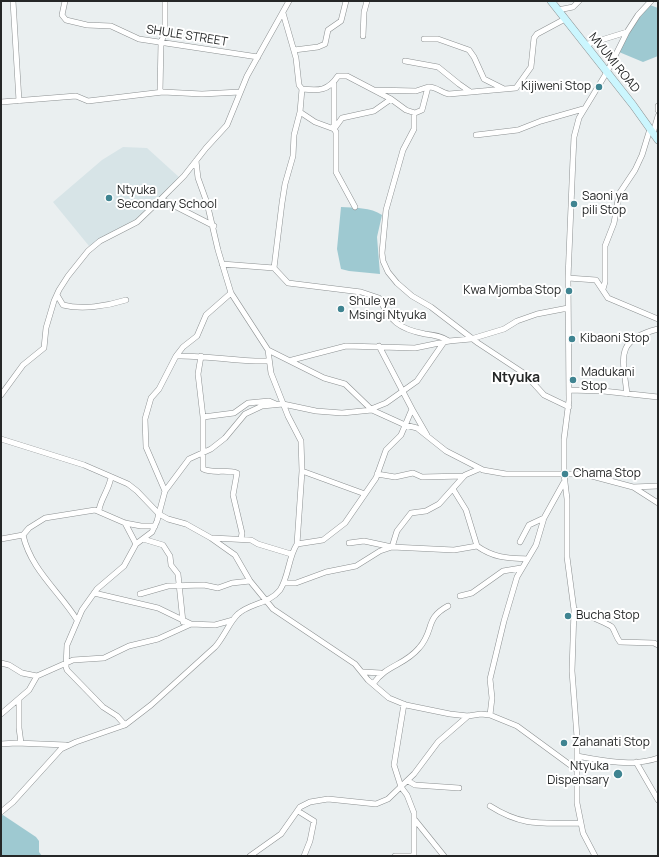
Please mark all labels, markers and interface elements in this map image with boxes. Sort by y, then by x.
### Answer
street label: SHULE STREET [145,22,229,50]
street label: MVUMI ROAD [586,30,642,96]
place label: Kijiweni Stop [521,80,591,94]
marker: Kijiweni Stop [594,82,604,92]
place label: Ntyuka Secondary School [117,184,217,212]
place label: Saoni ya pili Stop [582,190,628,218]
marker: Ntyuka Secondary School [104,193,114,203]
marker: Saoni ya pili Stop [569,199,579,209]
place label: Kwa Mjomba Stop [463,284,561,298]
marker: Kwa Mjomba Stop [564,286,574,296]
place label: Shule ya Msingi Ntyuka [349,295,427,323]
marker: Shule ya Msingi Ntyuka [336,304,346,314]
place label: Kibaoni Stop [580,332,649,346]
marker: Kibaoni Stop [567,334,577,344]
place label: Madukani Stop [581,366,635,394]
district label: Ntyuka [492,370,540,386]
marker: Madukani Stop [568,375,578,385]
place label: Chama Stop [573,467,641,481]
marker: Chama Stop [560,469,570,479]
place label: Bucha Stop [576,609,639,623]
marker: Bucha Stop [563,611,573,621]
place label: Zahanati Stop [572,736,650,750]
marker: Zahanati Stop [559,738,569,748]
place label: Ntyuka Dispensary [547,760,609,788]
marker: Ntyuka Dispensary [612,768,624,780]

